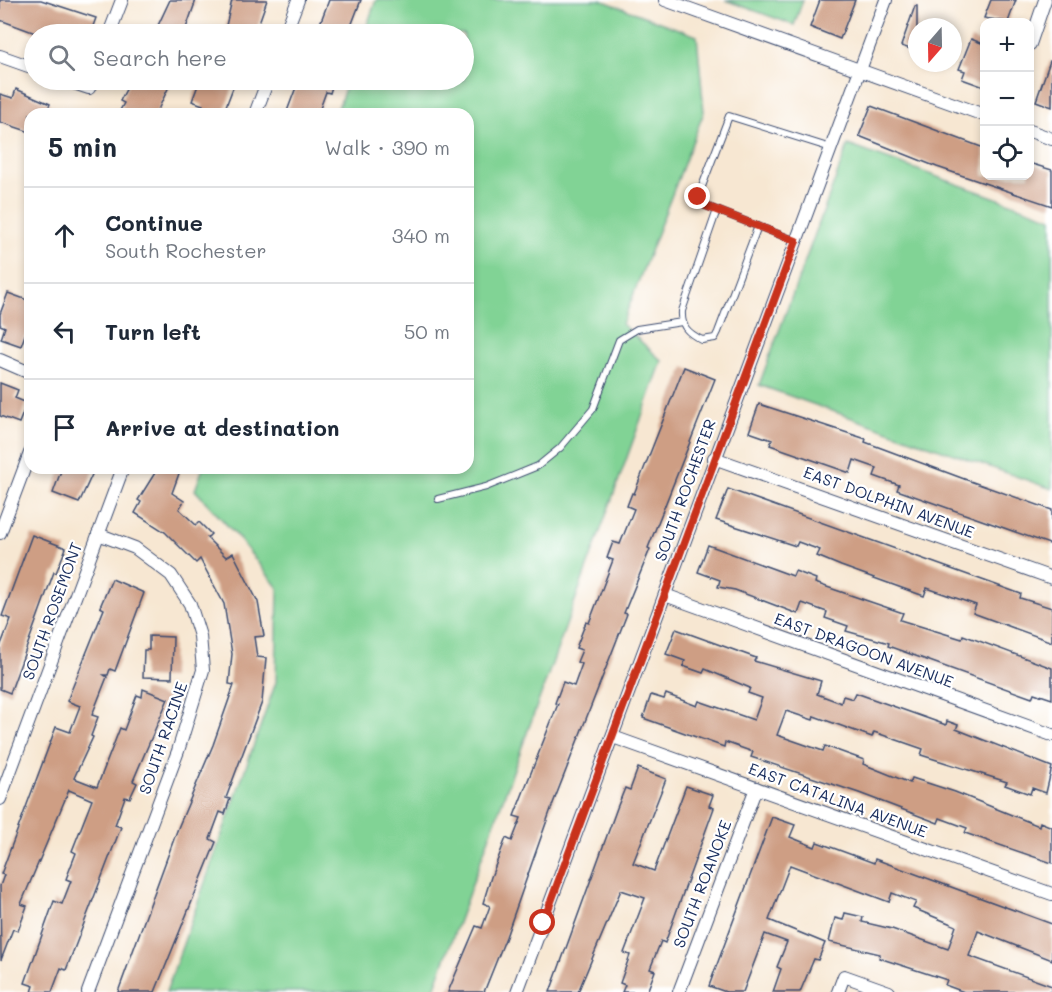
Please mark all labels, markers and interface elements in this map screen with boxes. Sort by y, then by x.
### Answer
north arrow [908,18,962,72]
map controls [980,18,1034,180]
button: + [980,18,1034,72]
search box [24,24,474,90]
icon: search [45,41,78,74]
text: Search here [93,43,227,72]
button: − [980,72,1034,126]
button: locate [980,126,1034,180]
text: 5 min [48,130,117,164]
text: Walk · 390 m [325,134,450,160]
route end [684,183,710,209]
text: Continue [105,208,203,237]
icon: ahead [48,219,81,252]
text: 340 m [392,222,450,248]
text: South Rochester [105,237,267,263]
icon: left [48,315,81,348]
text: Turn left [105,317,201,346]
text: 50 m [404,318,450,344]
icon: arrive [48,411,81,444]
text: Arrive at destination [105,413,340,442]
street label: SOUTH ROCHESTER [649,416,720,564]
street label: EAST DOLPHIN AVENUE [801,461,977,542]
street label: SOUTH ROSEMONT [17,539,86,683]
street label: EAST DRAGOON AVENUE [772,607,957,692]
street label: SOUTH RACINE [133,679,192,797]
street label: EAST CATALINA AVENUE [746,757,931,842]
street label: SOUTH ROANOKE [668,817,736,951]
route start [529,909,555,935]

